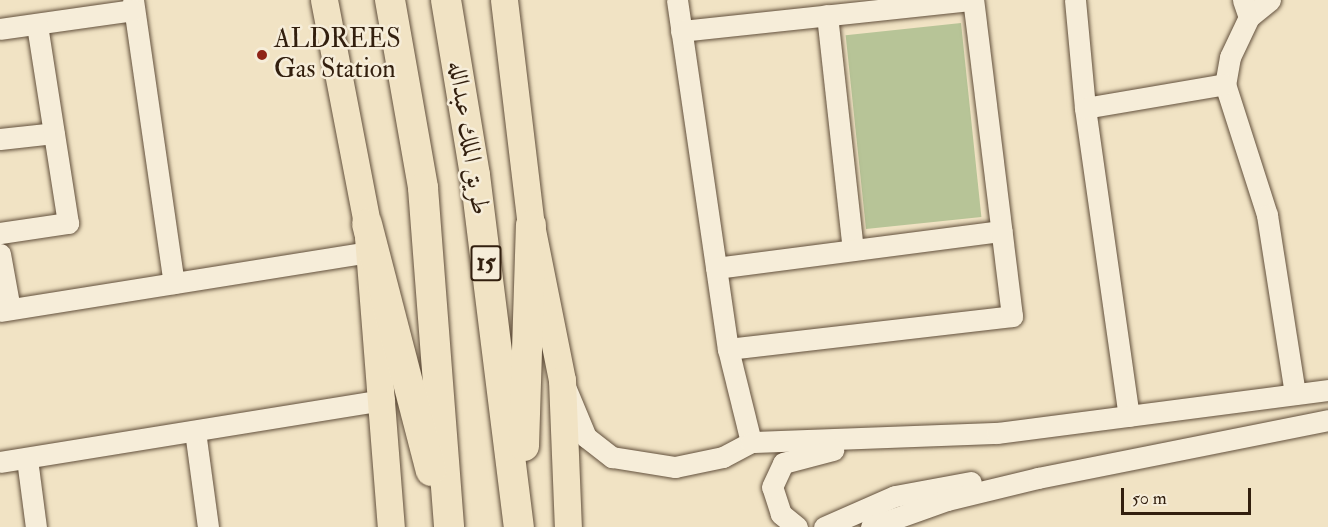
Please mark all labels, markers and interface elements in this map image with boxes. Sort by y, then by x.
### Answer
place label: ALDREES Gas Station [274,24,401,86]
marker: ALDREES Gas Station [255,48,269,62]
street label: طريق الملك عبدالله [440,59,496,217]
road number: 15 [470,242,502,284]
scale bar [1124,476,1254,514]
text: 50 m [1132,487,1167,510]

